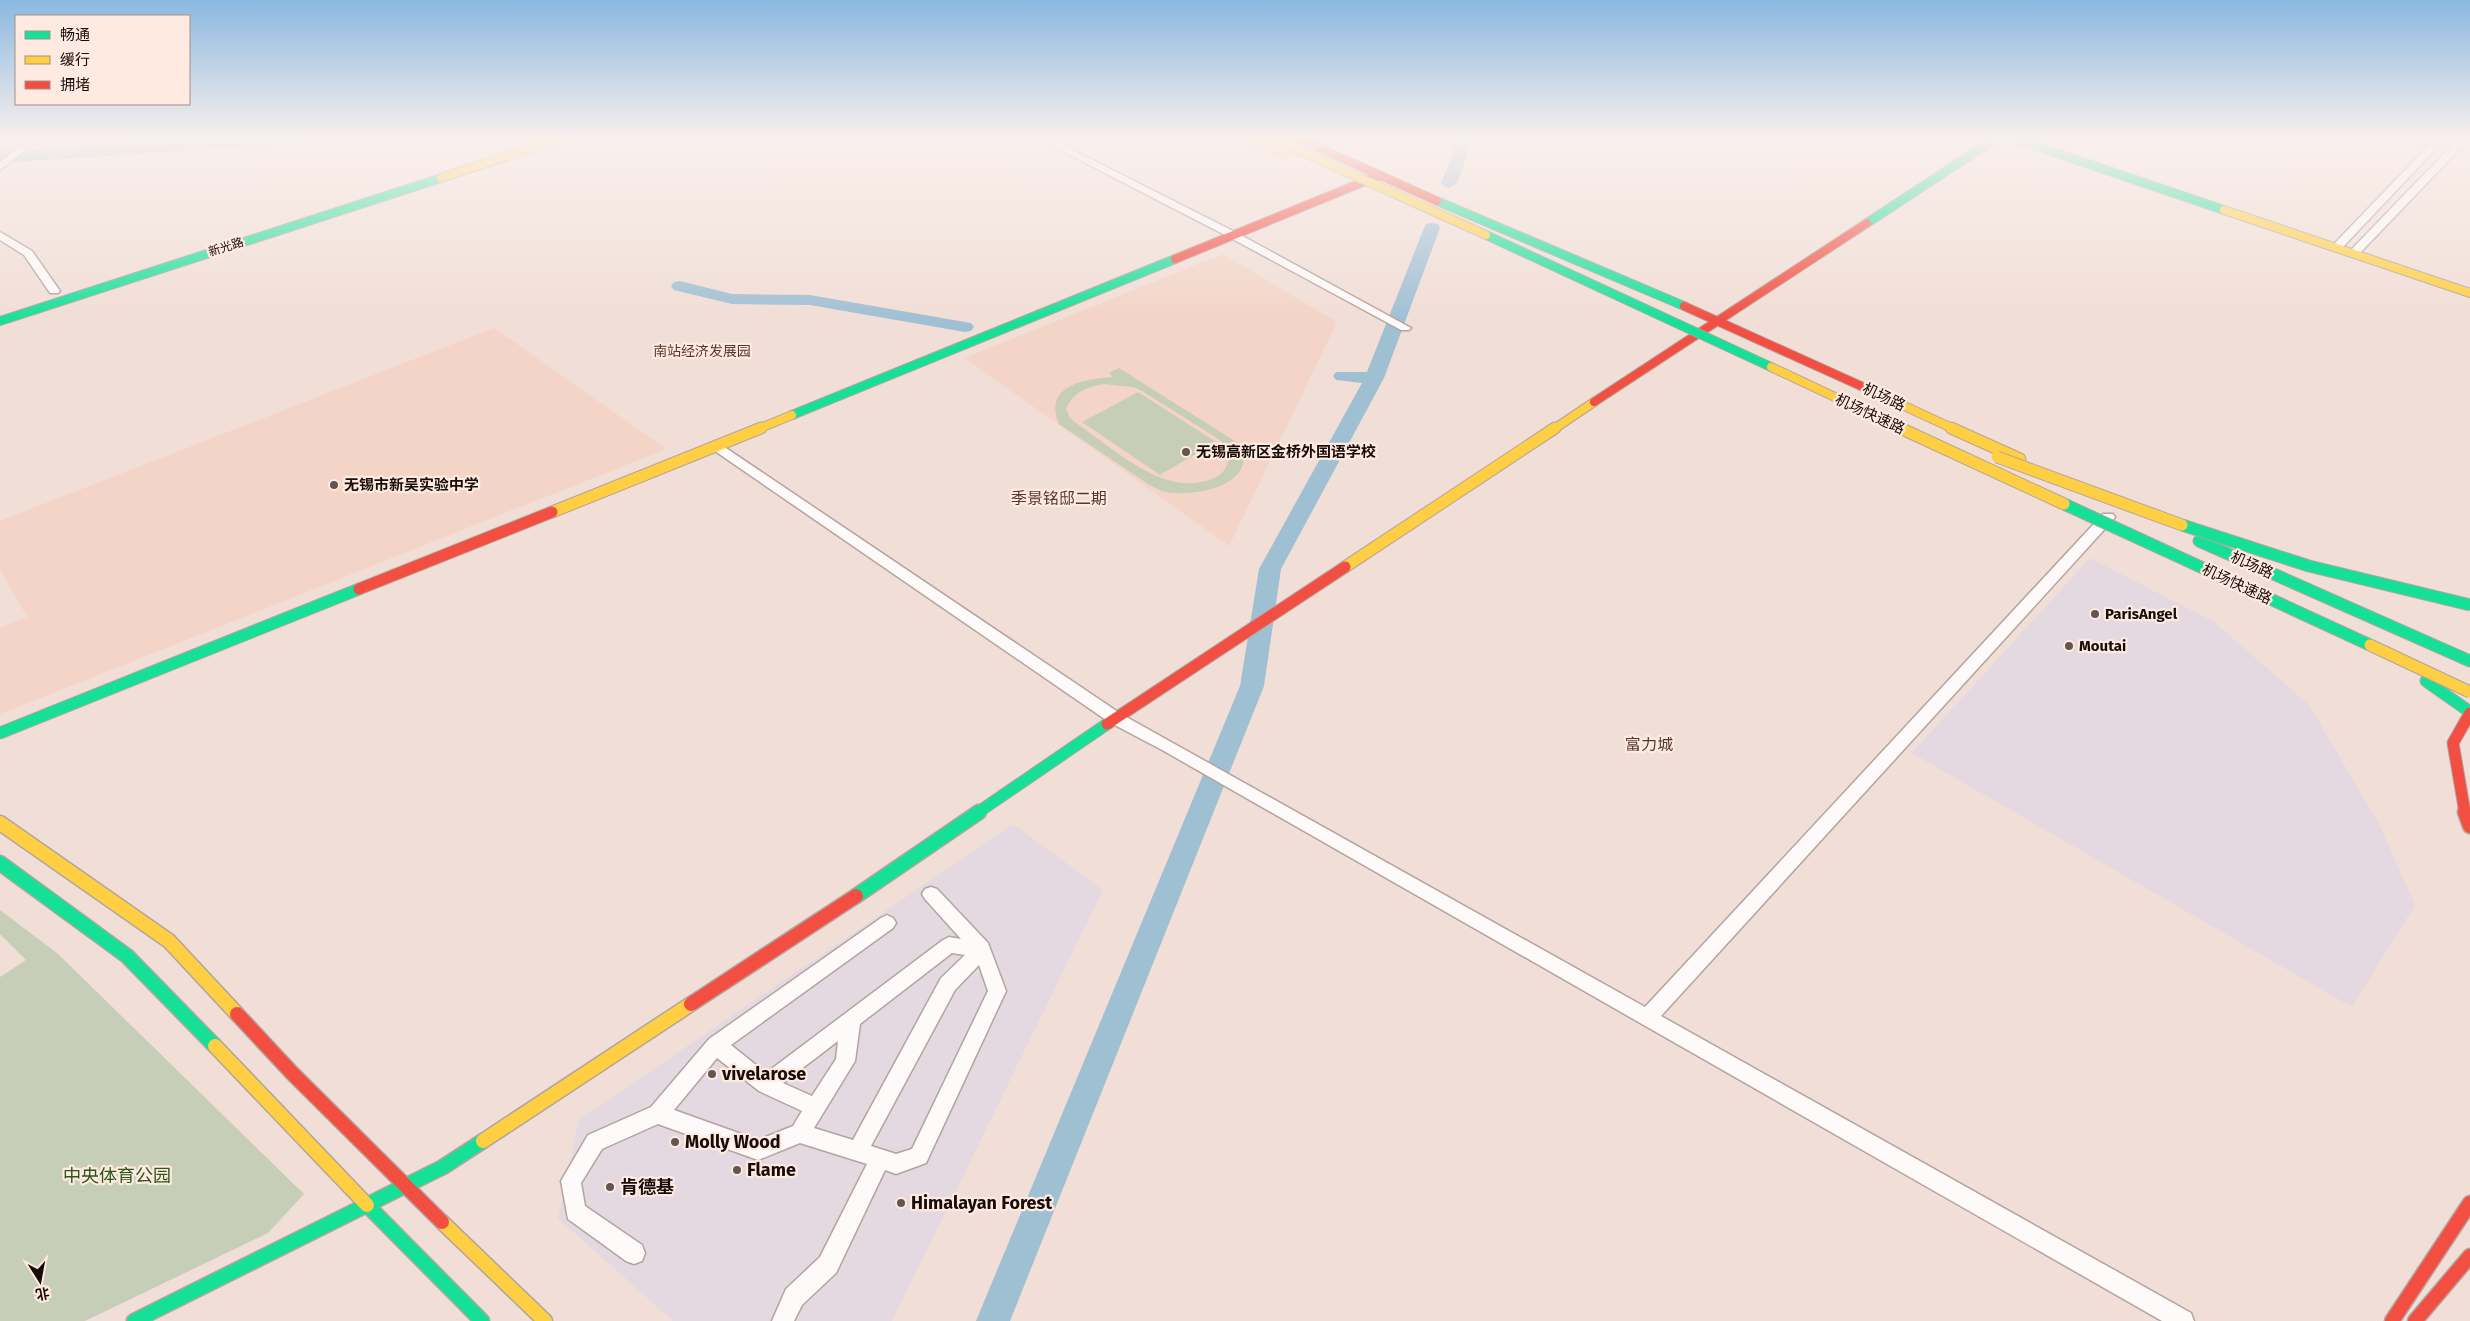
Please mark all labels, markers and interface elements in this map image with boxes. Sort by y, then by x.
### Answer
legend [15,15,190,105]
text: 畅通 [60,26,90,44]
text: 缓行 [60,51,90,69]
text: 拥堵 [60,76,90,94]
street label: 新光路 [207,235,245,259]
district label: 南站经济发展园 [653,343,751,360]
street label: 机场路 [1860,379,1908,415]
street label: 机场快速路 [1832,390,1908,438]
place label: 无锡高新区金桥外国语学校 [1196,443,1376,461]
marker: 无锡高新区金桥外国语学校 [1180,446,1192,458]
place label: 无锡市新吴实验中学 [344,476,479,494]
marker: 无锡市新吴实验中学 [328,479,340,491]
district label: 季景铭邸二期 [1011,489,1107,508]
street label: 机场路 [2228,548,2276,582]
street label: 机场快速路 [2199,560,2275,608]
place label: ParisAngel [2105,605,2178,623]
marker: ParisAngel [2089,608,2101,620]
place label: Moutai [2079,637,2126,655]
marker: Moutai [2063,640,2075,652]
district label: 富力城 [1625,735,1673,754]
place label: vivelarose [721,1063,806,1085]
marker: vivelarose [706,1068,718,1080]
place label: Molly Wood [685,1131,781,1153]
marker: Molly Wood [669,1136,681,1148]
place label: Flame [747,1159,796,1181]
marker: Flame [731,1164,743,1176]
park label: 中央体育公园 [63,1165,171,1187]
place label: 肯德基 [620,1176,674,1198]
marker: 肯德基 [604,1181,616,1193]
place label: Himalayan Forest [911,1192,1053,1214]
marker: Himalayan Forest [895,1197,907,1209]
north arrow [15,1256,65,1306]
text: 北 [34,1284,51,1303]

